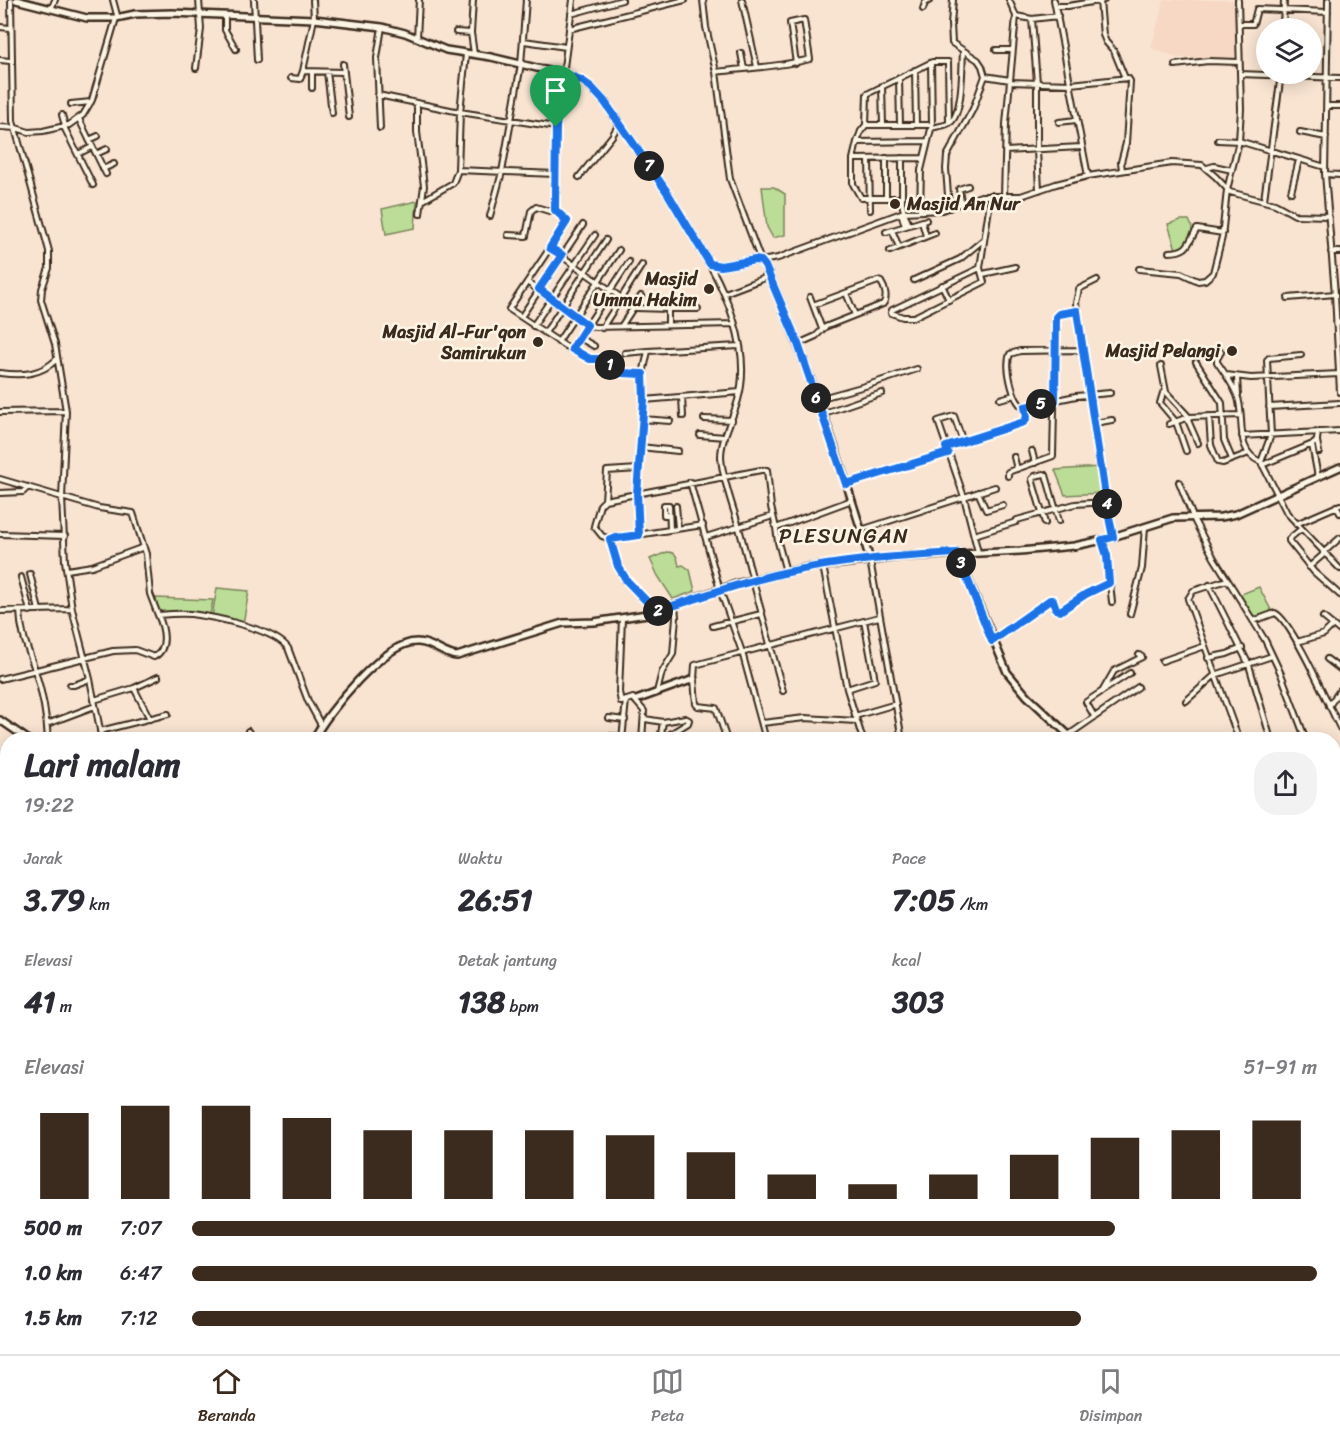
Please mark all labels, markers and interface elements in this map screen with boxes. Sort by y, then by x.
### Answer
map controls [1256,18,1322,84]
button: layers [1256,18,1322,84]
pin [530,65,581,127]
icon: arrive [539,74,572,107]
pin: 7 [634,151,664,181]
text: 7 [644,151,654,180]
place label: Masjid An Nur [906,188,1021,220]
marker: Masjid An Nur [888,197,902,211]
place label: Masjid Ummu Hakim [593,263,699,316]
marker: Masjid Ummu Hakim [702,282,716,296]
place label: Masjid Al-Fur'qon Samirukun [382,316,526,369]
marker: Masjid Al-Fur'qon Samirukun [531,335,545,349]
place label: Masjid Pelangi [1104,335,1221,367]
marker: Masjid Pelangi [1225,344,1239,358]
pin: 1 [595,350,625,380]
text: 1 [607,350,613,379]
pin: 6 [801,383,831,413]
text: 6 [811,383,821,412]
pin: 5 [1026,389,1056,419]
text: 5 [1036,389,1046,418]
pin: 4 [1092,489,1122,519]
text: 4 [1102,489,1112,518]
district label: PLESUNGAN [779,517,909,555]
pin: 3 [946,548,976,578]
text: 3 [957,548,965,577]
pin: 2 [643,596,673,626]
text: 2 [653,596,663,625]
text: Lari malam [24,736,180,794]
button: share [1254,752,1317,815]
text: 19:22 [24,788,74,823]
text: Jarak [24,844,63,873]
text: Waktu [458,844,502,873]
text: Pace [892,844,926,873]
text: 3.79 [24,873,85,927]
text: 26:51 [458,873,533,927]
text: 7:05 [892,873,955,927]
text: km [85,890,110,919]
text: /km [955,890,988,919]
text: Elevasi [24,946,72,975]
text: Detak jantung [458,946,557,975]
text: kcal [892,946,921,975]
text: 41 [24,975,56,1029]
text: 138 [458,975,505,1029]
text: 303 [892,975,944,1029]
text: m [56,992,72,1021]
text: bpm [505,992,539,1021]
text: Elevasi [24,1050,84,1085]
text: 51–91 m [1243,1050,1317,1085]
text: 500 m [24,1211,82,1246]
text: 7:07 [120,1211,162,1246]
text: 1.0 km [24,1256,82,1291]
text: 6:47 [120,1256,161,1291]
text: 1.5 km [24,1301,82,1336]
text: 7:12 [120,1301,158,1336]
tab: Beranda [198,1365,256,1430]
tab: Peta [651,1365,684,1430]
tab: Disimpan [1079,1365,1142,1430]

